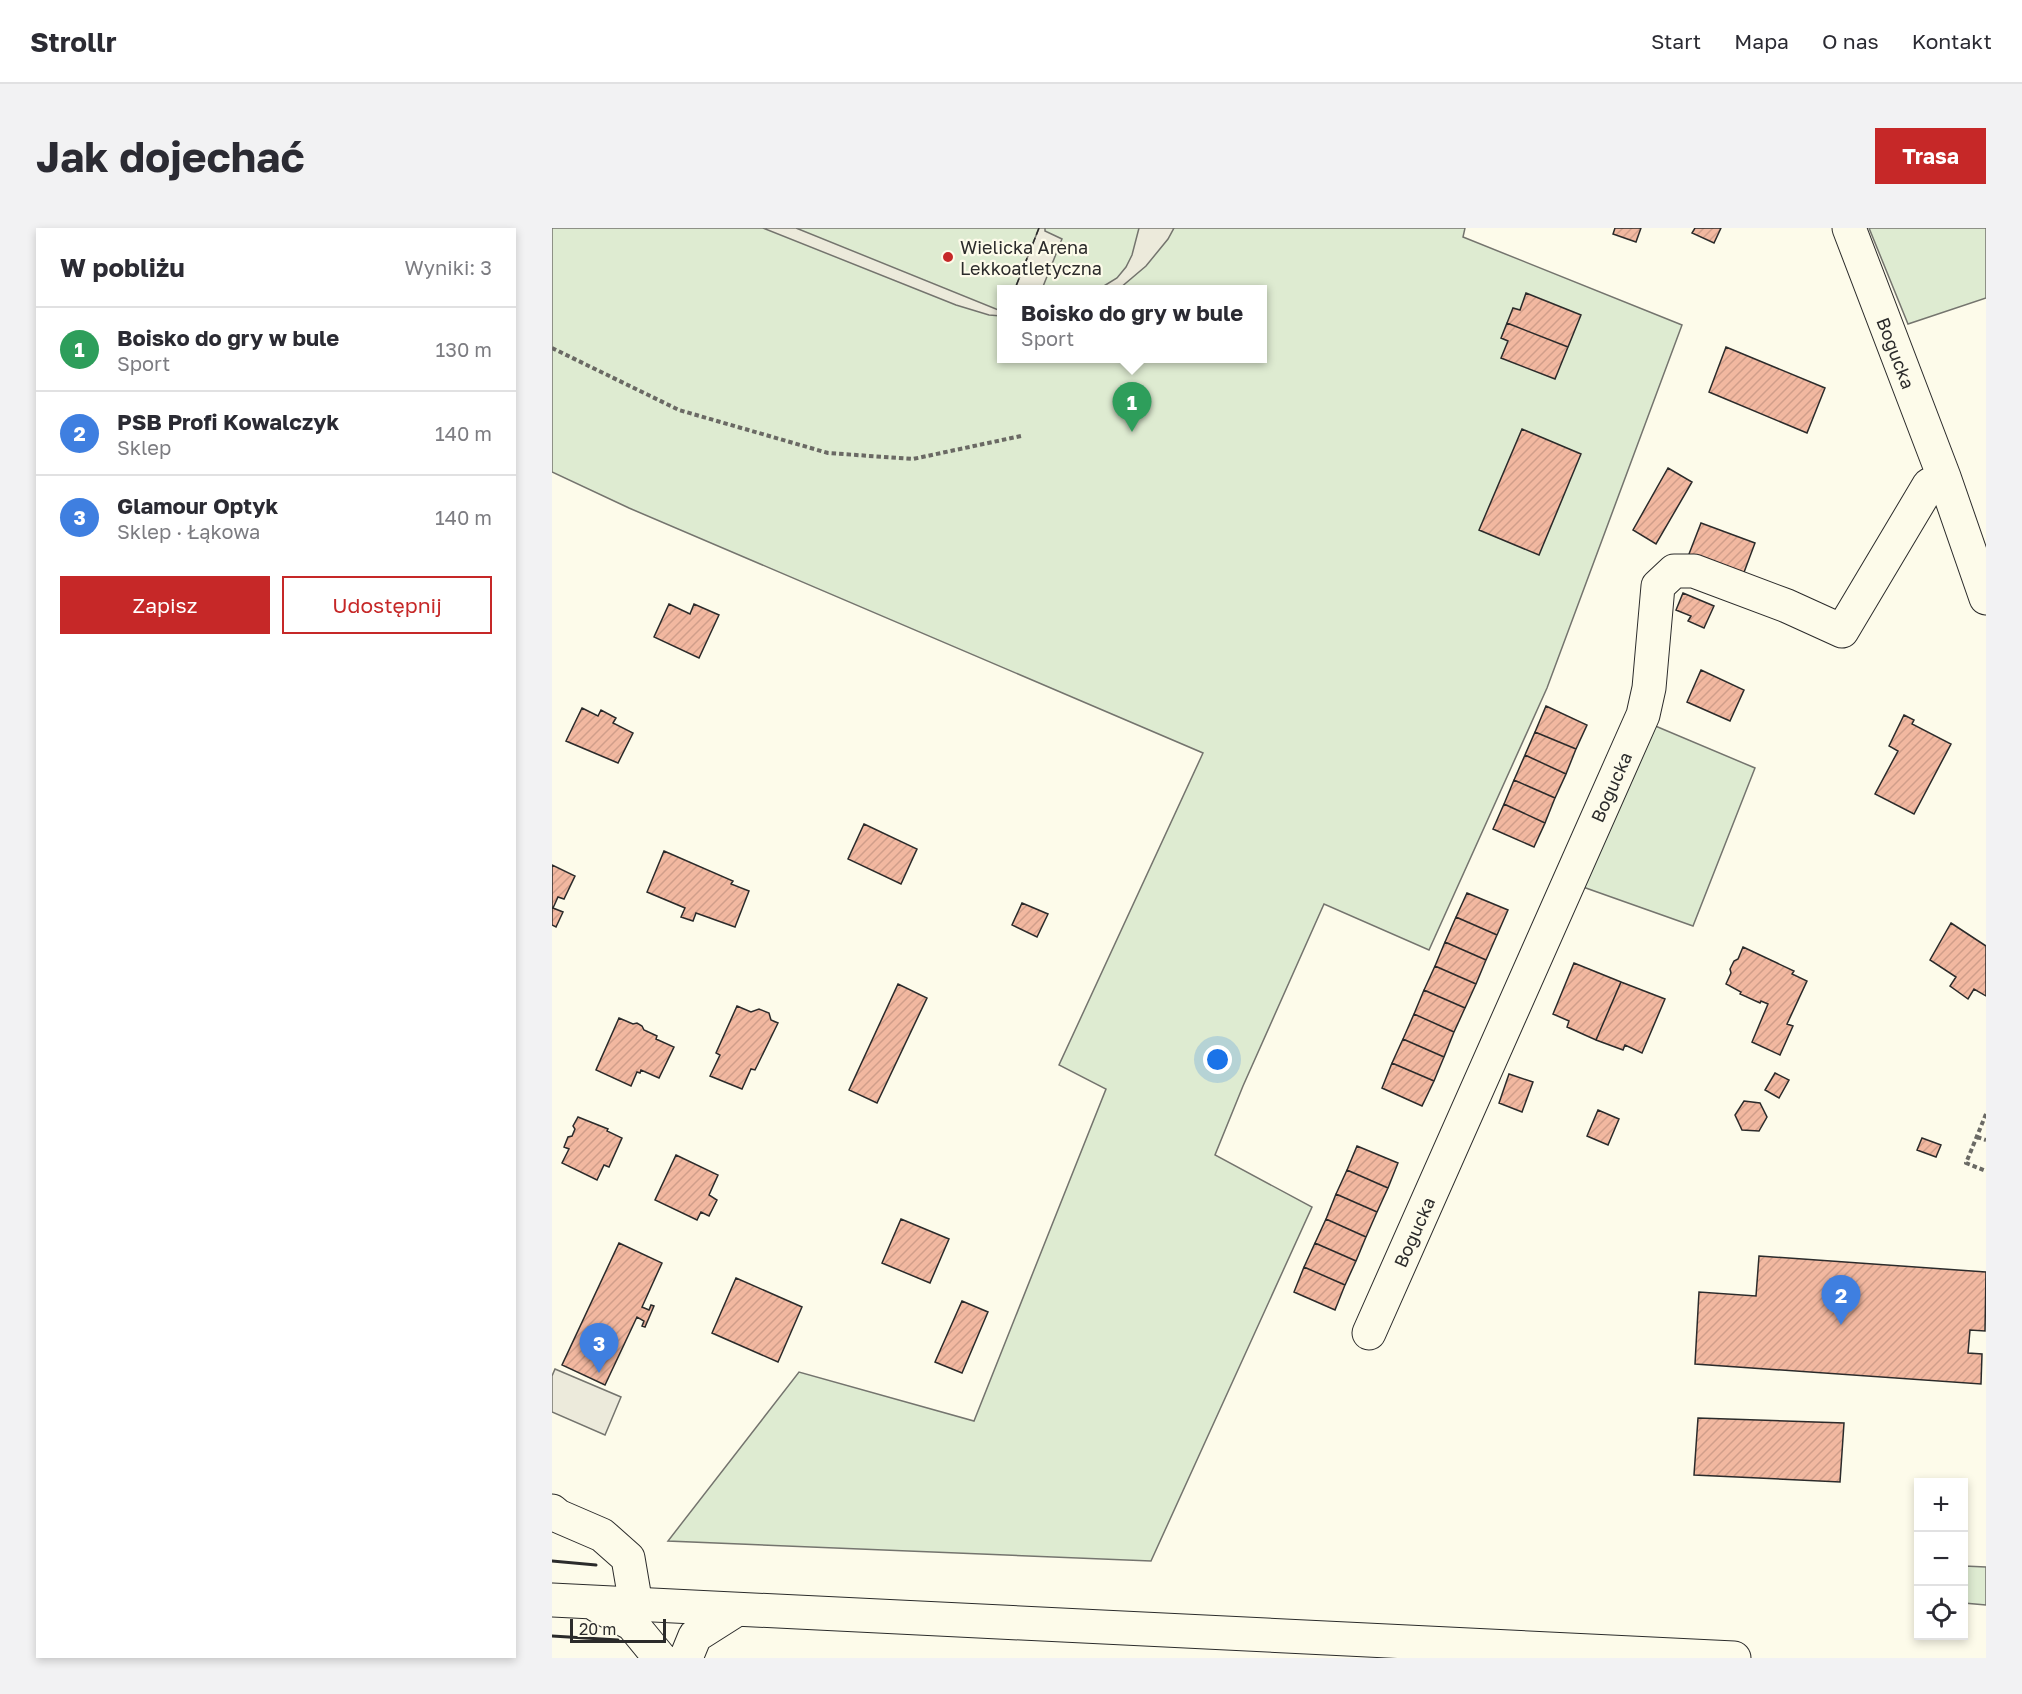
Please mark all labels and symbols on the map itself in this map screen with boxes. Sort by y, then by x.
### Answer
place label: Wielicka Arena Lekkoatletyczna [960,236,1102,279]
marker: Wielicka Arena Lekkoatletyczna [941,250,955,264]
street label: Bogucka [1872,314,1920,392]
pin: 1 [1112,382,1152,432]
street label: Bogucka [1586,748,1636,826]
your location [1203,1045,1232,1074]
street label: Bogucka [1389,1193,1439,1271]
pin: 2 [1822,1276,1860,1325]
pin: 3 [580,1324,618,1373]
scale bar [570,1616,666,1644]

